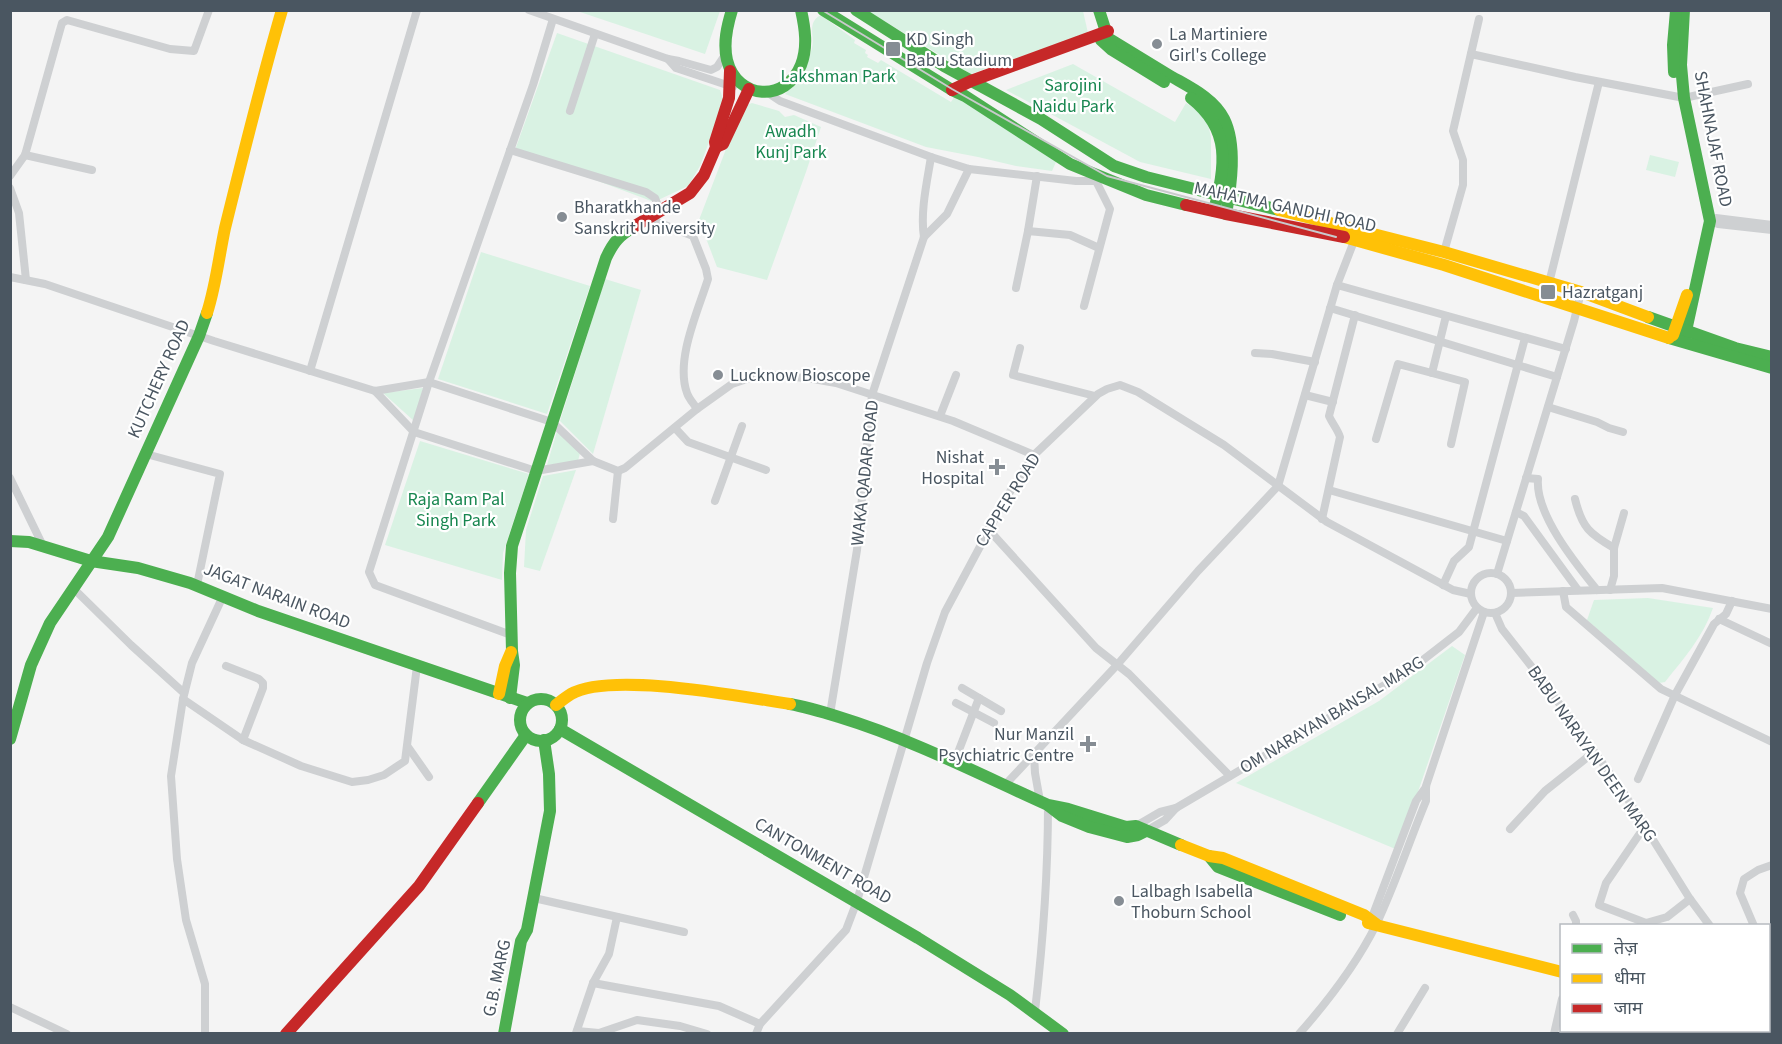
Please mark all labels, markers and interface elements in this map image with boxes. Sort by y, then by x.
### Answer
place label: La Martiniere Girl's College [1169,22,1268,68]
place label: KD Singh Babu Stadium [906,27,1012,73]
marker: La Martiniere Girl's College [1150,37,1164,51]
marker: KD Singh Babu Stadium [884,40,902,58]
park label: Lakshman Park [780,64,896,89]
street label: SHAHNAJAF ROAD [1688,69,1738,209]
park label: Sarojini Naidu Park [1032,73,1114,119]
park label: Awadh Kunj Park [755,119,827,165]
street label: MAHATMA GANDHI ROAD [1191,175,1379,239]
place label: Bharatkhande Sanskrit University [574,195,716,241]
marker: Bharatkhande Sanskrit University [555,210,569,224]
place label: Hazratganj [1562,280,1643,305]
marker: Hazratganj [1539,283,1557,301]
street label: KUTCHERY ROAD [122,316,196,442]
place label: Lucknow Bioscope [730,363,870,388]
marker: Lucknow Bioscope [711,368,725,382]
street label: WAKA QADAR ROAD [845,399,885,547]
place label: Nishat Hospital [921,445,984,491]
street label: CAPPER ROAD [969,448,1047,552]
marker: Nishat Hospital [988,458,1006,476]
park label: Raja Ram Pal Singh Park [407,487,505,533]
street label: JAGAT NARAIN ROAD [200,556,354,636]
street label: OM NARAYAN BANSAL MARG [1235,650,1429,780]
street label: BABU NARAYAN DEEN MARG [1521,661,1663,847]
place label: Nur Manzil Psychiatric Centre [938,722,1074,768]
marker: Nur Manzil Psychiatric Centre [1079,735,1097,753]
street label: CANTONMENT ROAD [750,811,896,911]
place label: Lalbagh Isabella Thoburn School [1131,879,1253,925]
marker: Lalbagh Isabella Thoburn School [1112,894,1126,908]
legend [1560,924,1770,1032]
text: तेज़ [1614,936,1638,961]
street label: G.B. MARG [477,937,517,1019]
text: धीमा [1614,966,1645,991]
text: जाम [1614,996,1644,1021]

